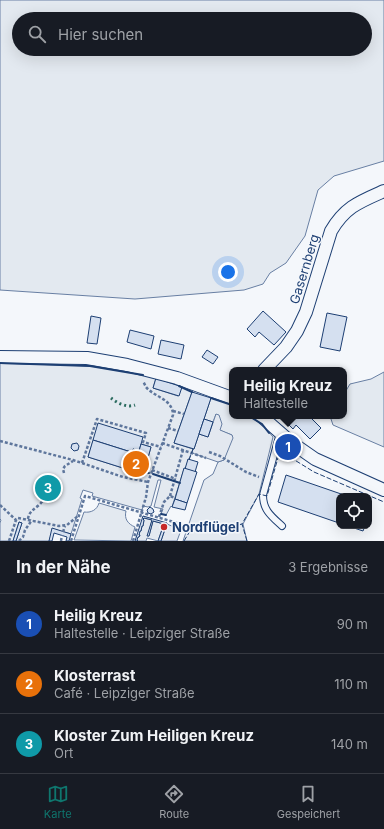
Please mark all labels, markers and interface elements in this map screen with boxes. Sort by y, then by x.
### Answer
search box [12,12,372,56]
icon: search [26,23,48,45]
text: Hier suchen [58,25,143,44]
street label: Gasernberg [286,232,322,306]
your location [218,262,238,282]
popup [229,367,347,419]
text: Heilig Kreuz [244,376,332,395]
text: Haltestelle [244,395,308,411]
pin: 1 [275,432,301,462]
pin: 2 [123,449,149,479]
pin: 3 [35,473,61,503]
map controls [336,493,372,529]
button: locate [336,493,372,529]
place label: Nordflügel [172,519,239,535]
marker: Nordflügel [159,522,169,532]
text: In der Nähe [16,557,111,577]
text: 3 Ergebnisse [288,559,368,575]
text: Heilig Kreuz [54,606,143,625]
text: 1 [26,616,32,632]
text: 90 m [337,616,368,632]
text: Haltestelle · Leipziger Straße [54,625,230,641]
text: Klosterrast [54,666,135,685]
text: 2 [25,676,33,692]
text: 110 m [334,676,368,692]
text: Café · Leipziger Straße [54,685,195,701]
text: Kloster Zum Heiligen Kreuz [54,726,254,745]
text: 3 [25,736,33,752]
text: 140 m [331,736,368,752]
text: Ort [54,745,73,761]
tab: Karte [44,783,72,821]
tab: Route [159,783,189,821]
tab: Gespeichert [277,783,340,821]

